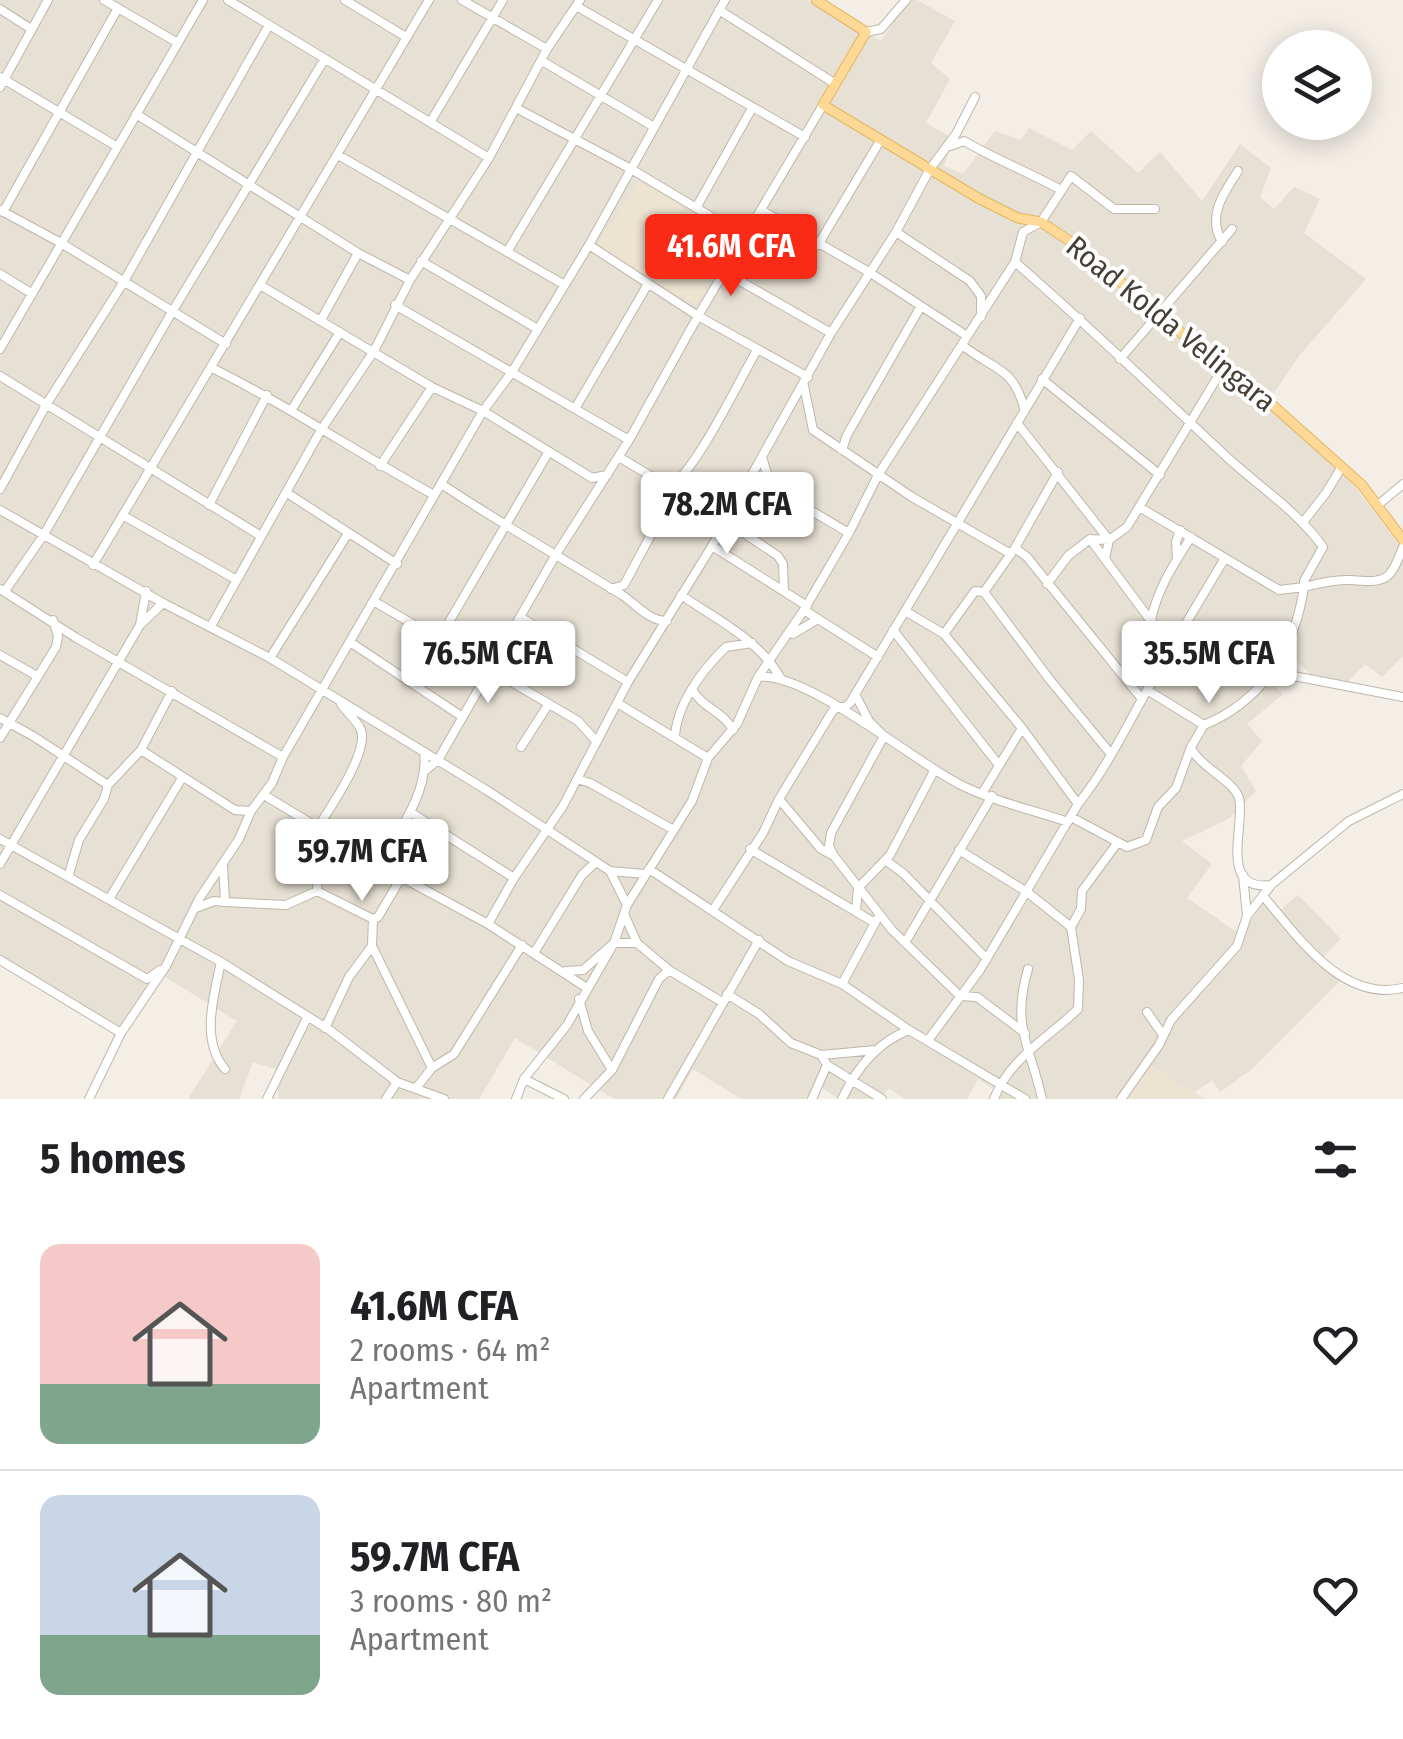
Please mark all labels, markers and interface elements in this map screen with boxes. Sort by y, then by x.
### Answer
map controls [1262,30,1372,140]
button: layers [1262,30,1372,140]
pin: 41.6M CFA [617,214,845,299]
text: 41.6M CFA [667,227,795,265]
street label: Road Kolda Velingara [1059,228,1283,420]
pin: 78.2M CFA [613,472,841,557]
text: 78.2M CFA [663,485,791,523]
pin: 76.5M CFA [374,621,602,706]
pin: 35.5M CFA [1095,621,1323,706]
text: 76.5M CFA [423,634,553,672]
text: 35.5M CFA [1144,634,1274,672]
pin: 59.7M CFA [248,819,476,904]
text: 59.7M CFA [297,832,427,870]
icon: filters [1308,1132,1363,1187]
text: 5 homes [40,1134,186,1184]
text: 41.6M CFA [350,1281,518,1331]
icon: home [120,1284,240,1404]
icon: heart [1308,1317,1363,1372]
text: 2 rooms · 64 m² [350,1331,551,1369]
text: Apartment [350,1369,489,1407]
text: 59.7M CFA [350,1532,519,1582]
icon: home [120,1535,240,1655]
icon: heart [1308,1568,1363,1623]
text: 3 rooms · 80 m² [350,1582,552,1620]
text: Apartment [350,1620,489,1658]

